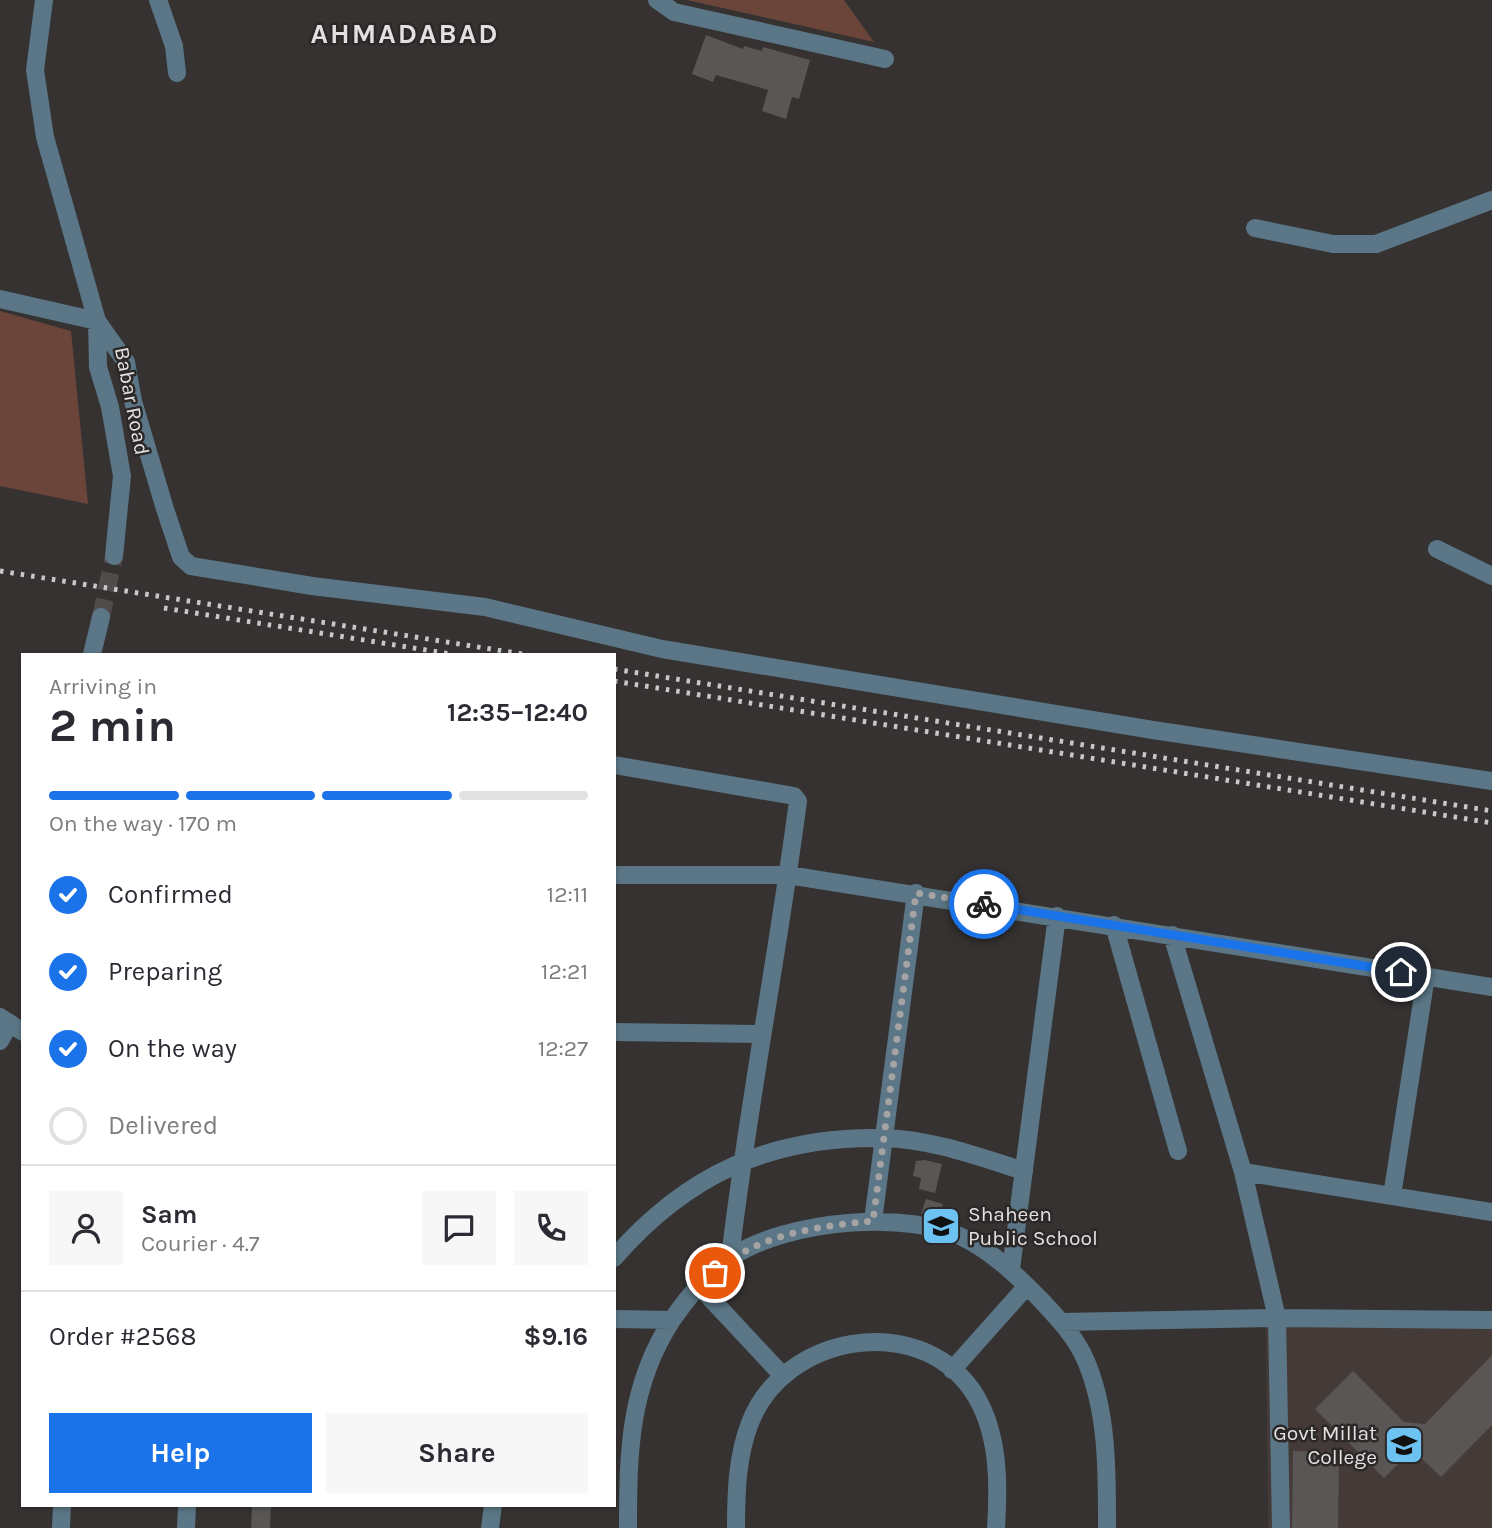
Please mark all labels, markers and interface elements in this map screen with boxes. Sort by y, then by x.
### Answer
district label: AHMADABAD [311,17,499,50]
street label: Babar Road [110,345,154,457]
text: Arriving in [49,673,157,700]
text: 12:35–12:40 [447,697,588,728]
text: 2 min [49,699,176,753]
text: On the way · 170 m [49,810,237,837]
courier [949,869,1019,939]
icon: check [49,876,87,914]
text: Confirmed [108,879,233,910]
text: 12:11 [547,881,588,908]
icon: bike [965,885,1003,923]
pin [1371,942,1431,1002]
icon: check [49,953,87,991]
icon: home [1382,953,1420,991]
text: Preparing [108,956,222,987]
text: 12:21 [541,958,588,985]
icon: check [49,1030,87,1068]
text: On the way [108,1033,237,1064]
text: 12:27 [538,1035,588,1062]
text: Delivered [108,1110,218,1141]
button: person [49,1191,123,1265]
button: chat [422,1191,496,1265]
button: phone [514,1191,588,1265]
text: Sam [141,1199,197,1230]
place label: Shaheen Public School [968,1202,1098,1250]
school or university icon: Shaheen Public School [920,1205,962,1247]
text: Courier · 4.7 [141,1230,260,1257]
pin [685,1243,745,1303]
icon: bag [696,1254,734,1292]
text: Order #2568 [49,1321,196,1352]
text: $9.16 [524,1321,588,1352]
button: Help [49,1413,312,1493]
button: Share [326,1413,588,1493]
place label: Govt Millat College [1273,1421,1377,1469]
school or university icon: Govt Millat College [1383,1424,1425,1466]

